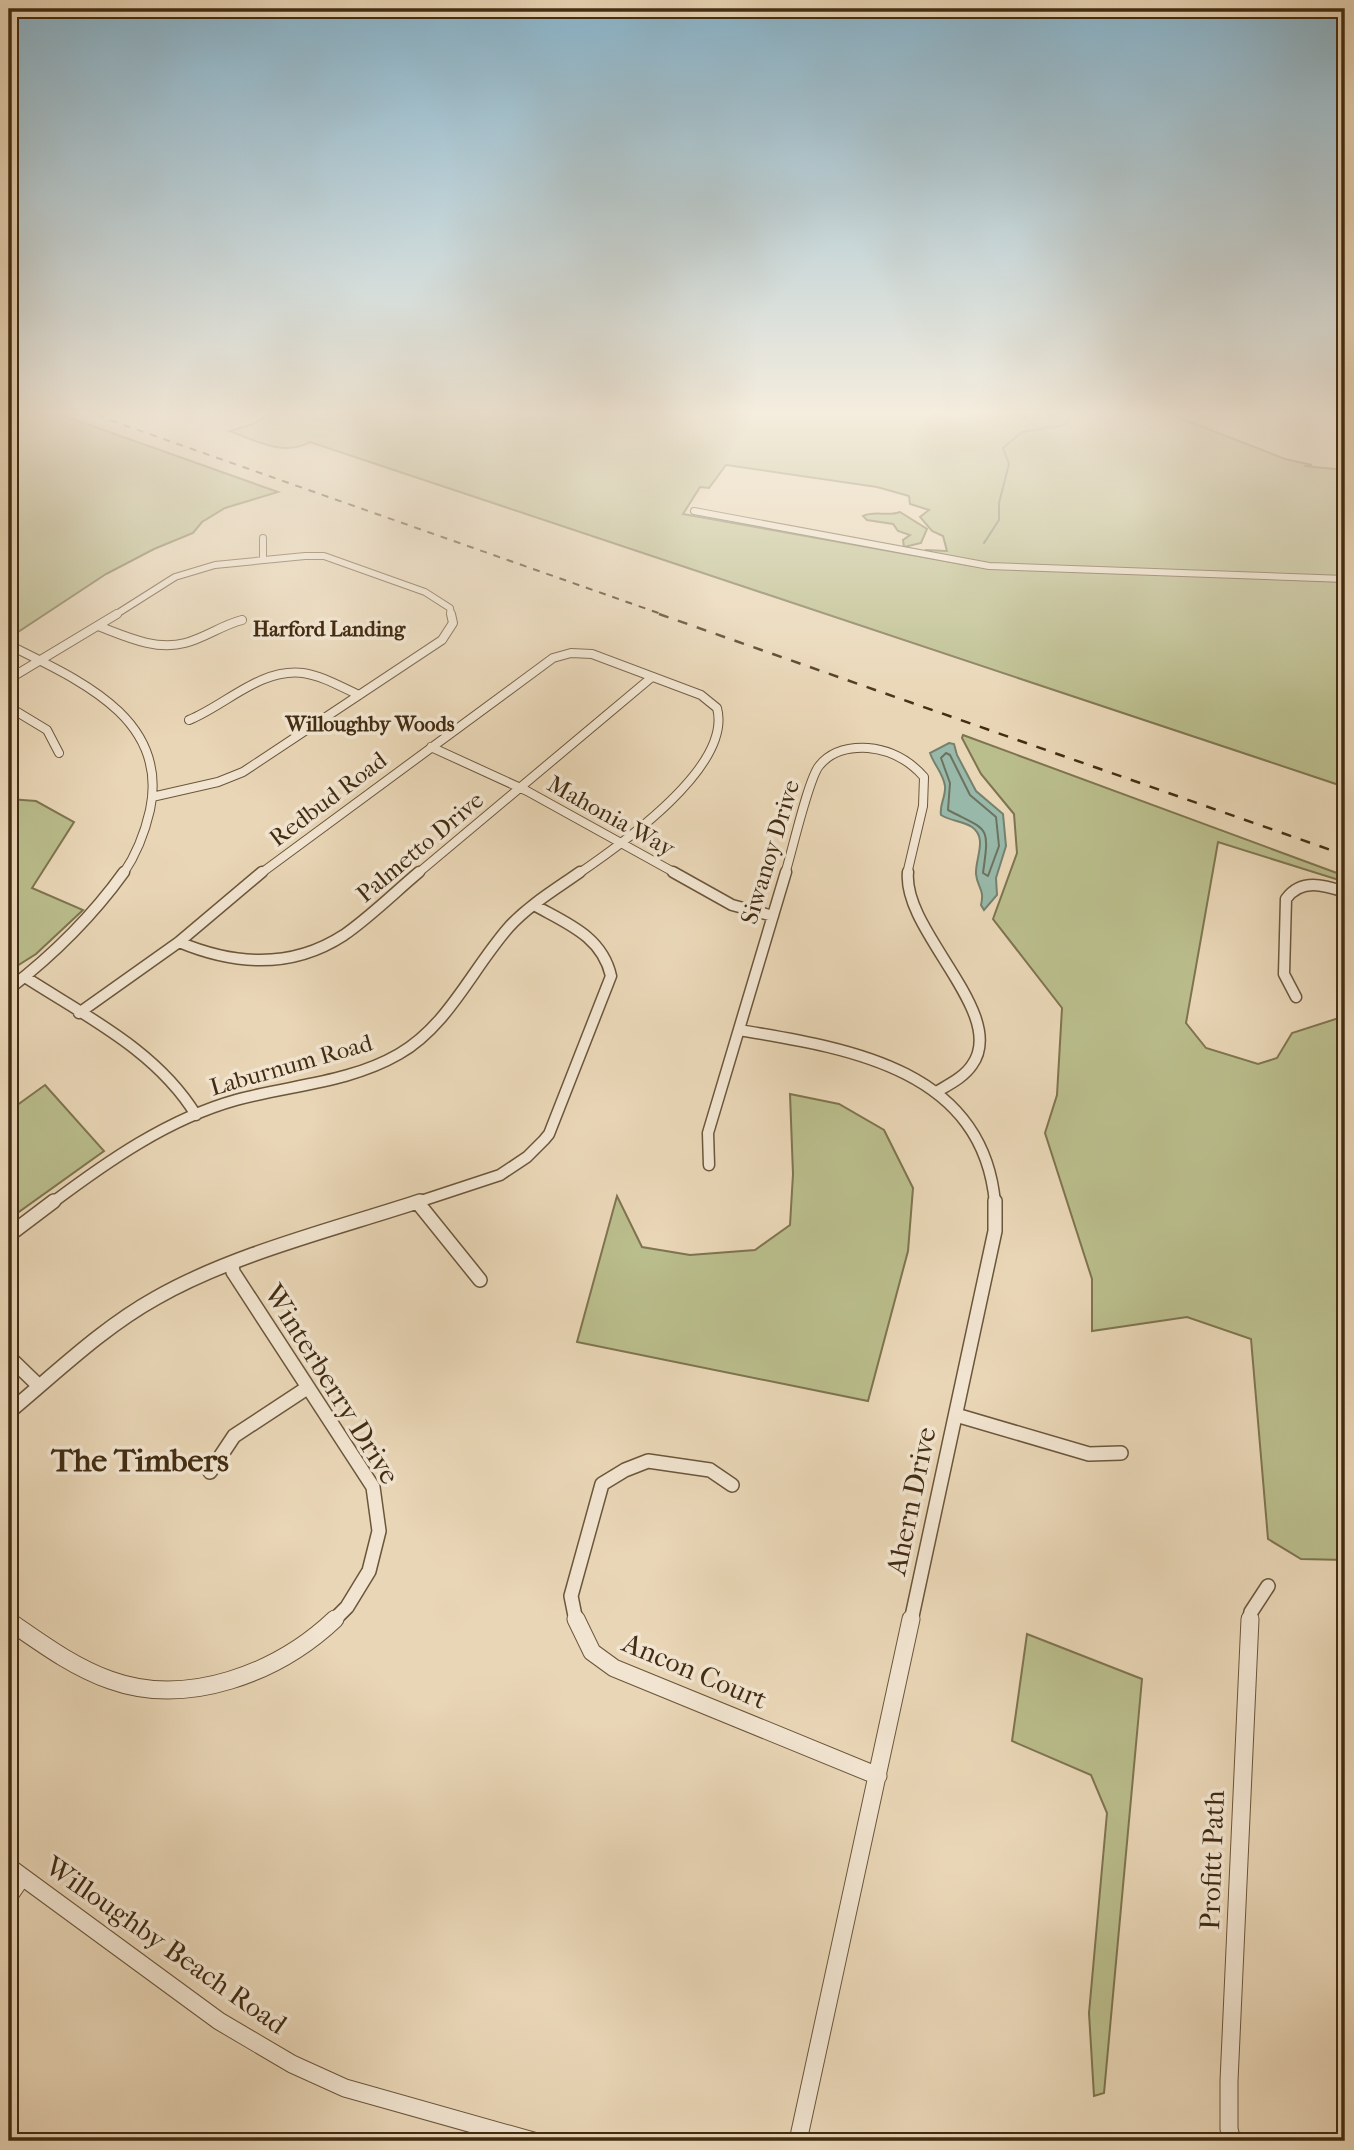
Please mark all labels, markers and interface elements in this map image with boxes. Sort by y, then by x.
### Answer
district label: Harford Landing [253,617,406,641]
district label: Willoughby Woods [284,712,455,736]
street label: Redbud Road [264,745,393,852]
street label: Mahonia Way [543,770,681,863]
street label: Siwanoy Drive [735,776,805,928]
street label: Palmetto Drive [351,786,489,908]
street label: Laburnum Road [207,1028,376,1102]
street label: Winterberry Drive [257,1277,407,1490]
street label: Ahern Drive [879,1424,943,1579]
district label: The Timbers [50,1442,229,1479]
street label: Ancon Court [617,1625,772,1716]
street label: Profitt Path [1193,1789,1231,1930]
street label: Willoughby Beach Road [38,1849,294,2041]

